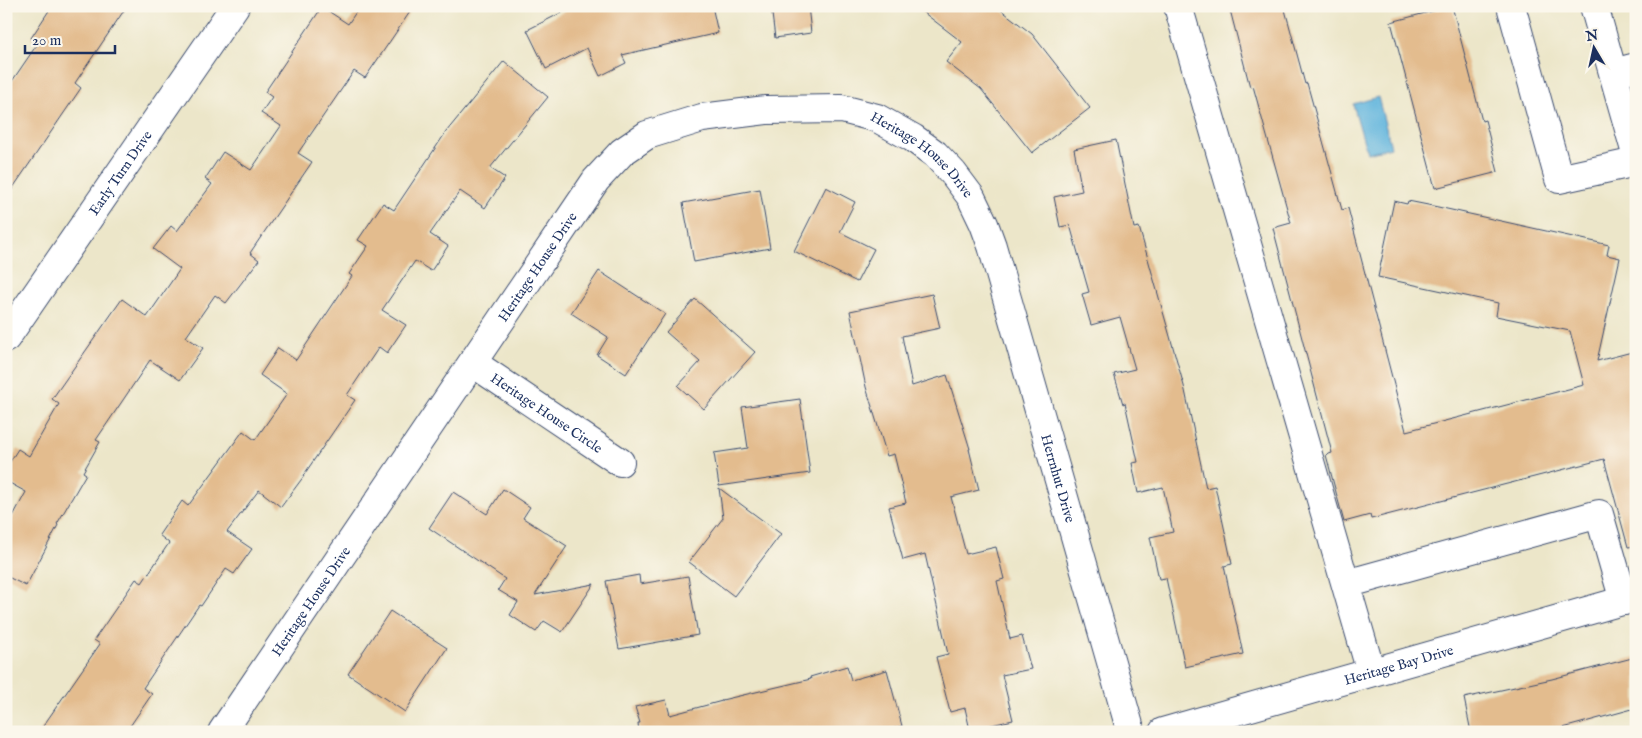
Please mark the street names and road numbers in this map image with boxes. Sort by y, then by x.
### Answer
street label: Heritage House Drive [867,108,977,202]
street label: Early Turn Drive [85,127,157,219]
street label: Heritage House Drive [495,208,582,326]
street label: Heritage House Circle [487,369,606,458]
street label: Herrnhut Drive [1036,432,1079,525]
street label: Heritage House Drive [268,543,355,660]
street label: Heritage Bay Drive [1342,641,1456,690]

